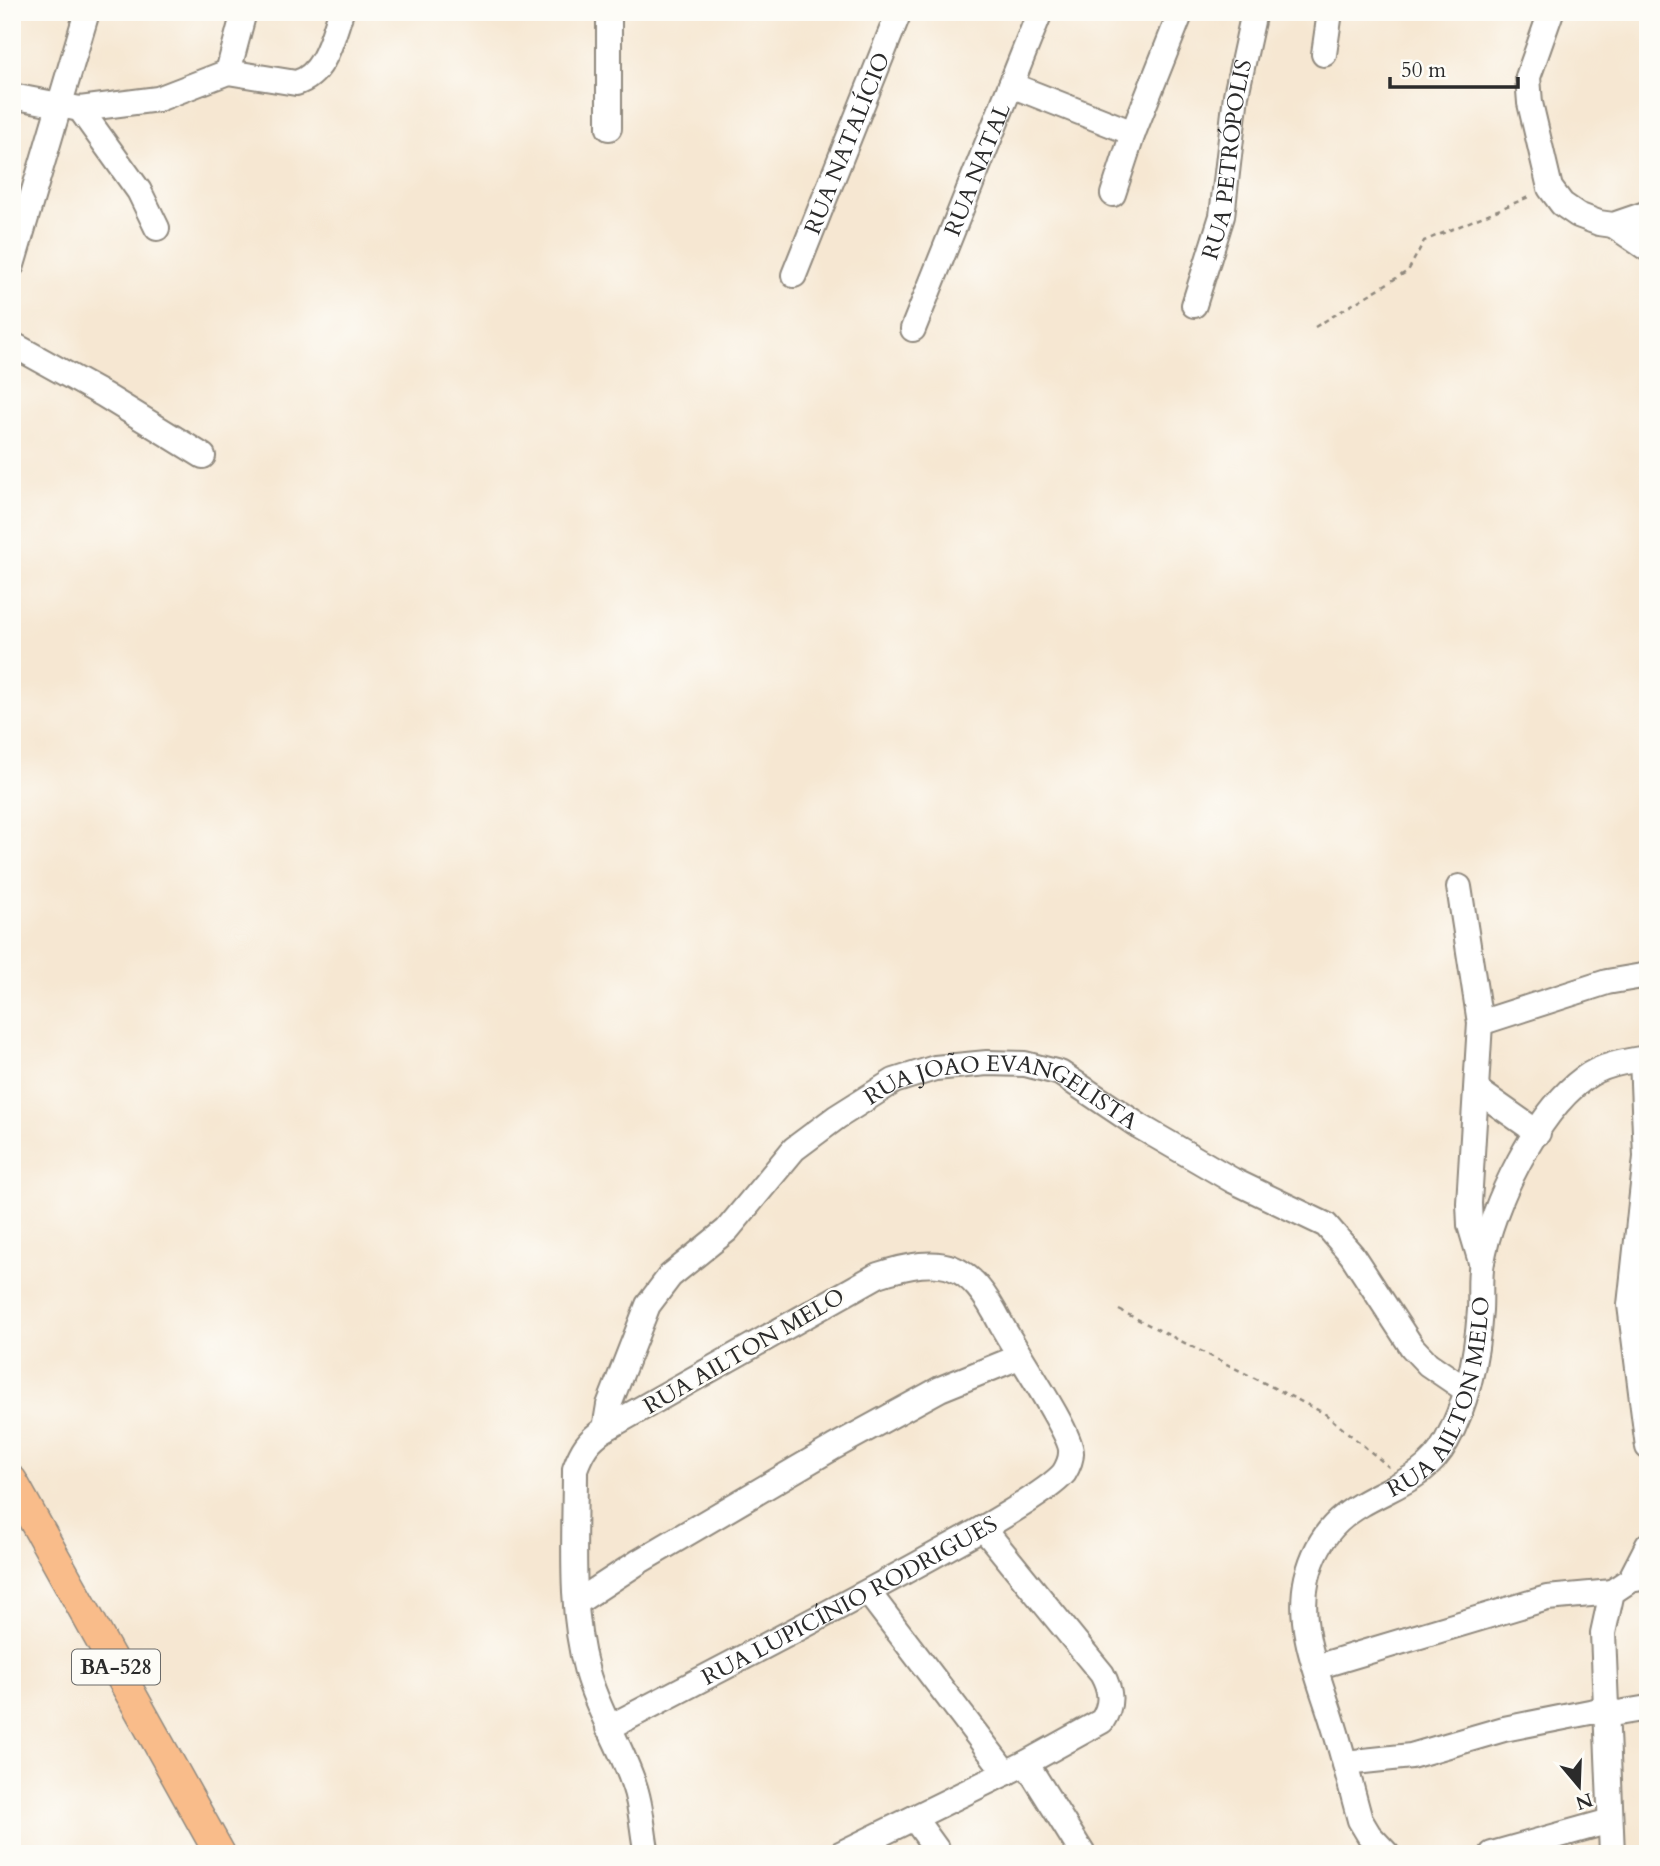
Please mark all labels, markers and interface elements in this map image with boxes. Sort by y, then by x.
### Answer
scale bar [1390,46,1518,90]
street label: RUA NATALÍCIO [796,47,897,239]
street label: RUA PETRÓPOLIS [1194,56,1259,263]
text: 50 m [1401,56,1446,85]
street label: RUA NATAL [936,98,1018,240]
street label: RUA JOÃO EVANGELISTA [858,1047,1145,1137]
street label: RUA AILTON MELO [638,1281,850,1421]
street label: RUA AILTON MELO [1381,1296,1496,1504]
street label: RUA LUPICÍNIO RODRIGUES [696,1508,1003,1692]
road number: BA-528 [72,1650,160,1684]
north arrow [1544,1750,1614,1820]
text: N [1572,1786,1596,1816]

